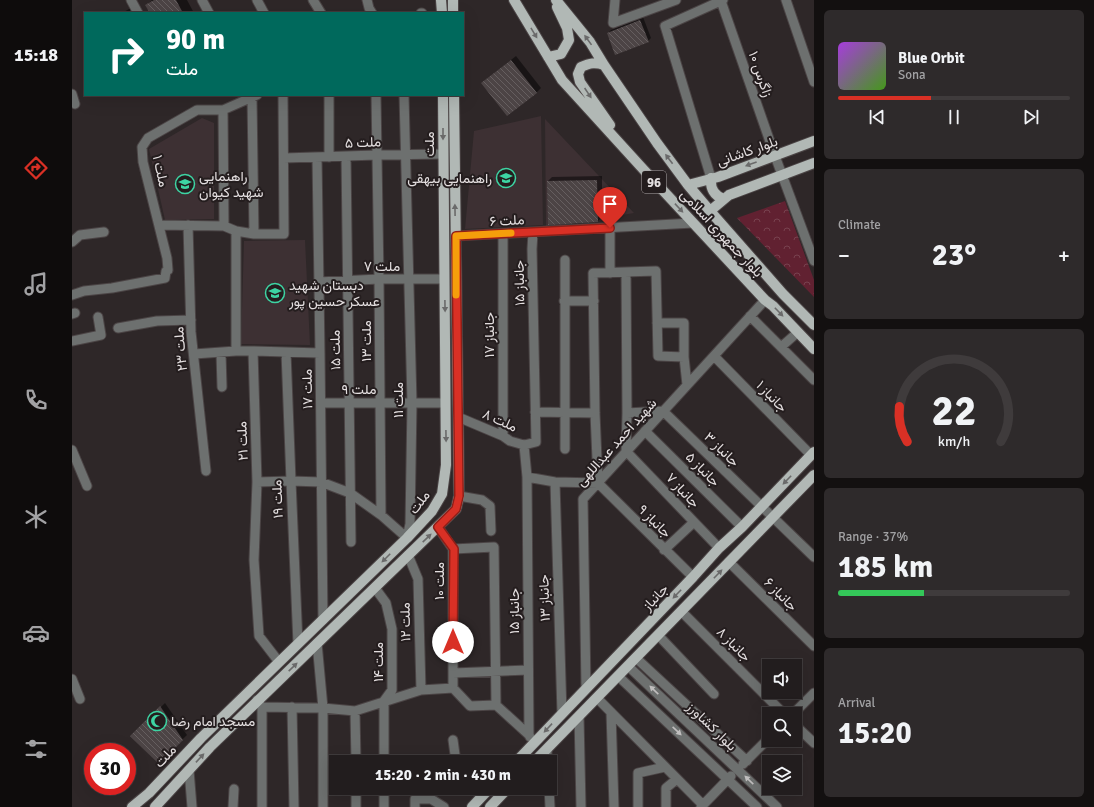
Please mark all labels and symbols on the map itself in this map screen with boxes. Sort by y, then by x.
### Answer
one-way arrow [530,28,538,38]
one-way arrow [584,35,592,45]
street label: زاگرس ۱۰ [745,49,776,99]
one-way arrow [584,88,592,98]
one-way arrow [440,128,446,141]
street label: ملت [421,132,438,156]
street label: ملت ۵ [345,133,381,152]
street label: بلوار کاشانی [714,133,780,170]
street label: ملت ۱ [149,154,172,189]
one-way arrow [665,154,673,164]
one-way arrow [745,162,757,168]
school or university icon: راهنمایی بیهقی [495,167,517,189]
place label: راهنمایی شهید کیوان [199,168,264,201]
place label: راهنمایی بیهقی [407,170,492,187]
road number: 96 [642,171,666,193]
school or university icon: راهنمایی شهید کیوان [174,173,196,195]
street label: بلوار جمهوری اسلامی [677,186,767,281]
pin [593,187,627,228]
one-way arrow [452,203,458,216]
one-way arrow [674,203,684,213]
street label: ملت ۶ [489,211,525,230]
street label: ملت ۷ [364,258,400,275]
street label: جانباز ۱۵ [511,260,528,306]
place label: دبستان شهید عسکر حسین پور [288,277,380,311]
school or university icon: دبستان شهید عسکر حسین پور [264,282,286,304]
one-way arrow [441,300,448,312]
one-way arrow [774,307,784,317]
street label: جانباز ۱۷ [481,312,498,358]
street label: ملت ۱۳ [358,320,375,362]
street label: ملت ۲۳ [170,326,191,372]
street label: ملت ۱۵ [327,330,344,370]
street label: ملت ۱۷ [299,369,316,409]
street label: جانباز ۱ [753,377,791,416]
street label: ملت ۹ [342,381,376,398]
street label: ملت ۱۱ [390,382,407,418]
street label: شهید احمد عبداللهی [572,395,660,490]
street label: ملت ۸ [480,405,520,436]
street label: ملت ۲۱ [233,421,252,461]
street label: جانباز ۳ [700,428,743,470]
one-way arrow [443,430,449,443]
street label: جانباز ۵ [682,449,723,490]
street label: جانباز ۷ [662,469,703,511]
one-way arrow [782,475,792,485]
street label: ملت ۱۹ [268,479,287,519]
street label: ملت [405,487,434,517]
street label: جانباز ۹ [634,501,675,542]
one-way arrow [422,533,432,543]
one-way arrow [381,553,391,563]
street label: ملت ۱۰ [431,562,448,600]
one-way arrow [713,569,723,579]
street label: جانباز ۱۳ [535,574,554,622]
street label: جانباز ۶ [760,574,801,615]
street label: جانباز [638,581,672,615]
street label: جانباز ۱۵ [506,588,523,634]
one-way arrow [672,589,682,599]
street label: ملت ۱۲ [397,602,414,642]
position arrow [432,621,474,663]
street label: جانباز ۸ [713,624,754,665]
street label: ملت ۱۴ [370,642,387,682]
one-way arrow [288,662,298,671]
one-way arrow [649,686,659,695]
street label: بلوار کشاورز [682,698,740,754]
mosque icon: مسجد امام رضا [146,710,168,732]
place label: مسجد امام رضا [171,713,255,730]
one-way arrow [544,723,553,733]
one-way arrow [672,727,682,736]
street label: ملت [151,741,180,771]
speed limit sign: 30 [84,743,136,795]
one-way arrow [195,753,205,763]
one-way arrow [744,776,753,785]

